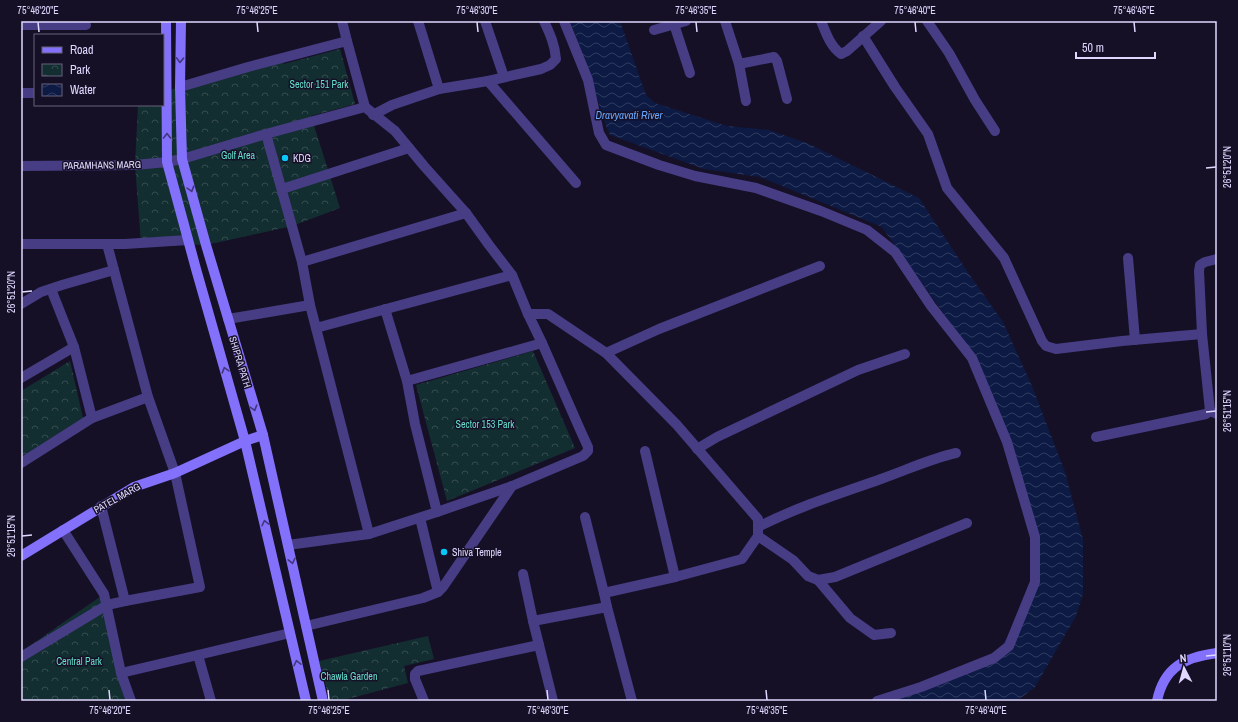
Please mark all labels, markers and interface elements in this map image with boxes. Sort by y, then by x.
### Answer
text: 75°46'20"E [17,4,59,17]
text: 75°46'25"E [236,4,278,17]
text: 75°46'30"E [456,4,498,17]
text: 75°46'35"E [675,4,717,17]
text: 75°46'40"E [894,4,936,17]
text: 75°46'45"E [1113,4,1155,17]
legend [34,34,164,106]
scale bar [1076,34,1155,60]
text: 50 m [1082,40,1104,56]
text: Road [70,42,94,58]
one-way arrow [176,57,185,63]
text: Park [70,62,90,78]
park label: Sector 151 Park [290,78,349,91]
text: Water [70,82,97,98]
water label: Dravyavati River [595,108,664,122]
one-way arrow [163,133,171,139]
text: 26°51'20"N [1221,146,1234,188]
park label: Golf Area [221,149,256,162]
place label: KDG [293,152,311,165]
marker: KDG [280,153,290,163]
street label: PARAMHANS MARG [63,158,141,172]
one-way arrow [186,185,195,192]
text: 26°51'20"N [5,271,18,313]
street label: SHIPRA PATH [226,335,254,389]
one-way arrow [221,367,230,374]
text: 26°51'15"N [1221,390,1234,432]
one-way arrow [249,404,258,411]
park label: Sector 153 Park [456,418,515,431]
street label: PATEL MARG [91,480,143,516]
text: 26°51'15"N [5,515,18,557]
one-way arrow [261,520,269,526]
place label: Shiva Temple [452,546,502,559]
marker: Shiva Temple [439,547,449,557]
one-way arrow [287,558,295,564]
text: 26°51'10"N [1221,634,1234,676]
north arrow [1164,648,1204,688]
text: N [1179,651,1187,665]
park label: Central Park [56,655,103,668]
one-way arrow [294,660,302,666]
park label: Chawla Garden [321,670,377,683]
text: 75°46'20"E [89,704,131,717]
text: 75°46'25"E [308,704,350,717]
text: 75°46'30"E [527,704,569,717]
text: 75°46'35"E [746,704,788,717]
text: 75°46'40"E [965,704,1007,717]

